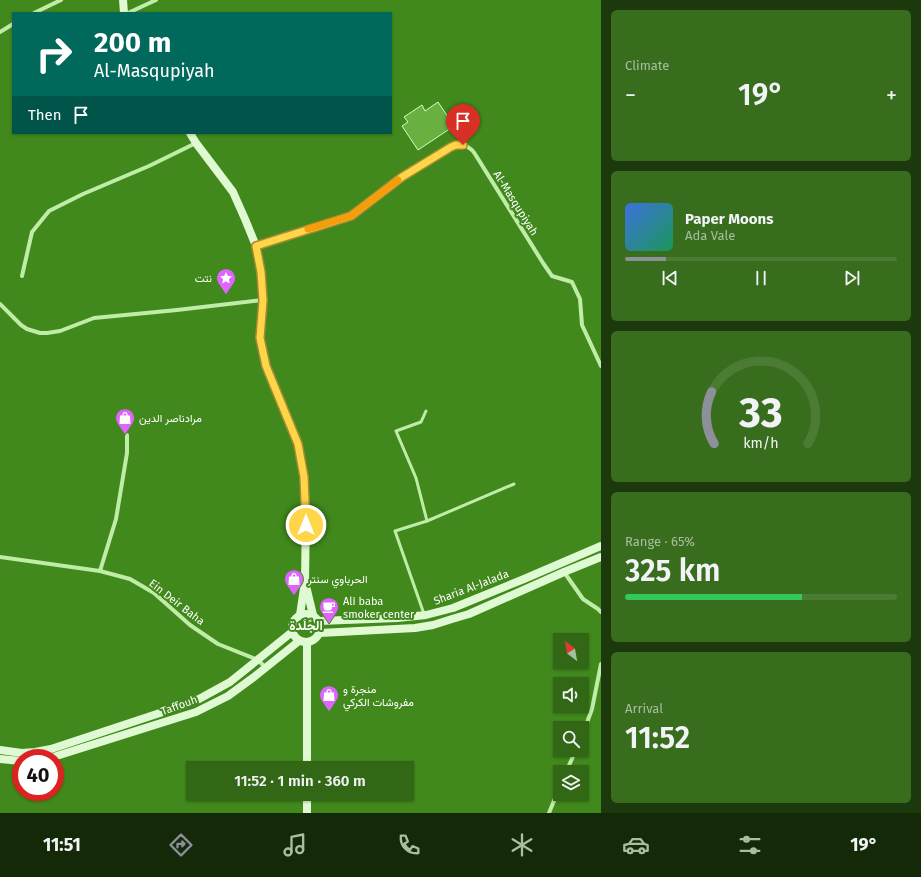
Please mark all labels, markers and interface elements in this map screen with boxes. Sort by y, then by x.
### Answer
text: 200 m [94,26,172,59]
icon: right [28,28,80,80]
text: Climate [625,58,669,73]
text: Al-Masqupiyah [94,60,215,82]
text: 19° [738,77,784,113]
text: − [625,82,636,109]
text: + [886,82,897,109]
icon: arrive [70,104,92,126]
pin [446,104,480,145]
text: Then [28,106,62,124]
icon: arrive [452,110,474,132]
street label: Al-Masqupiyah [491,169,541,238]
text: Paper Moons [685,210,773,228]
text: Ada Vale [685,228,735,243]
place icon: نتت [215,267,237,295]
icon: previous [659,267,681,289]
icon: pause [750,267,772,289]
icon: next [841,267,863,289]
place label: نتت [195,272,212,285]
text: 33 [738,388,783,438]
shop icon: مرادناصر الدين [114,407,136,435]
place label: مرادناصر الدين [139,412,202,425]
text: km/h [743,435,779,452]
position arrow [285,504,327,546]
text: Range · 65% [625,534,695,549]
text: 325 km [625,553,720,589]
street label: Sharia Al-Jalada [432,567,511,608]
shop icon: الحرباوي سنتر [283,568,305,596]
place label: الحرباوي سنتر [307,573,367,589]
street label: Ein Deir Baha [146,577,207,628]
place label: Ali baba smoker center [343,595,415,621]
cafe icon: Ali baba smoker center [318,596,340,624]
district label: الجًلَدة [289,618,323,633]
north arrow [553,633,589,669]
map controls [553,633,589,801]
button: sound [553,677,589,713]
place label: منجرة و مفروشات الكركي [343,683,414,712]
shop icon: منجرة و مفروشات الكركي [318,684,340,712]
street label: Taffouh [159,693,199,718]
text: Arrival [625,701,663,716]
text: 11:52 [625,720,690,756]
button: search [553,721,589,757]
speed limit sign: 40 [12,749,64,801]
button: layers [553,765,589,801]
text: 11:52 · 1 min · 360 m [234,772,366,790]
icon: directions [167,831,195,859]
icon: music [281,831,309,859]
icon: phone [395,831,423,859]
icon: climate [508,831,536,859]
icon: car [622,831,650,859]
icon: filters [736,831,764,859]
text: 11:51 [43,834,81,856]
text: 19° [850,834,878,856]

